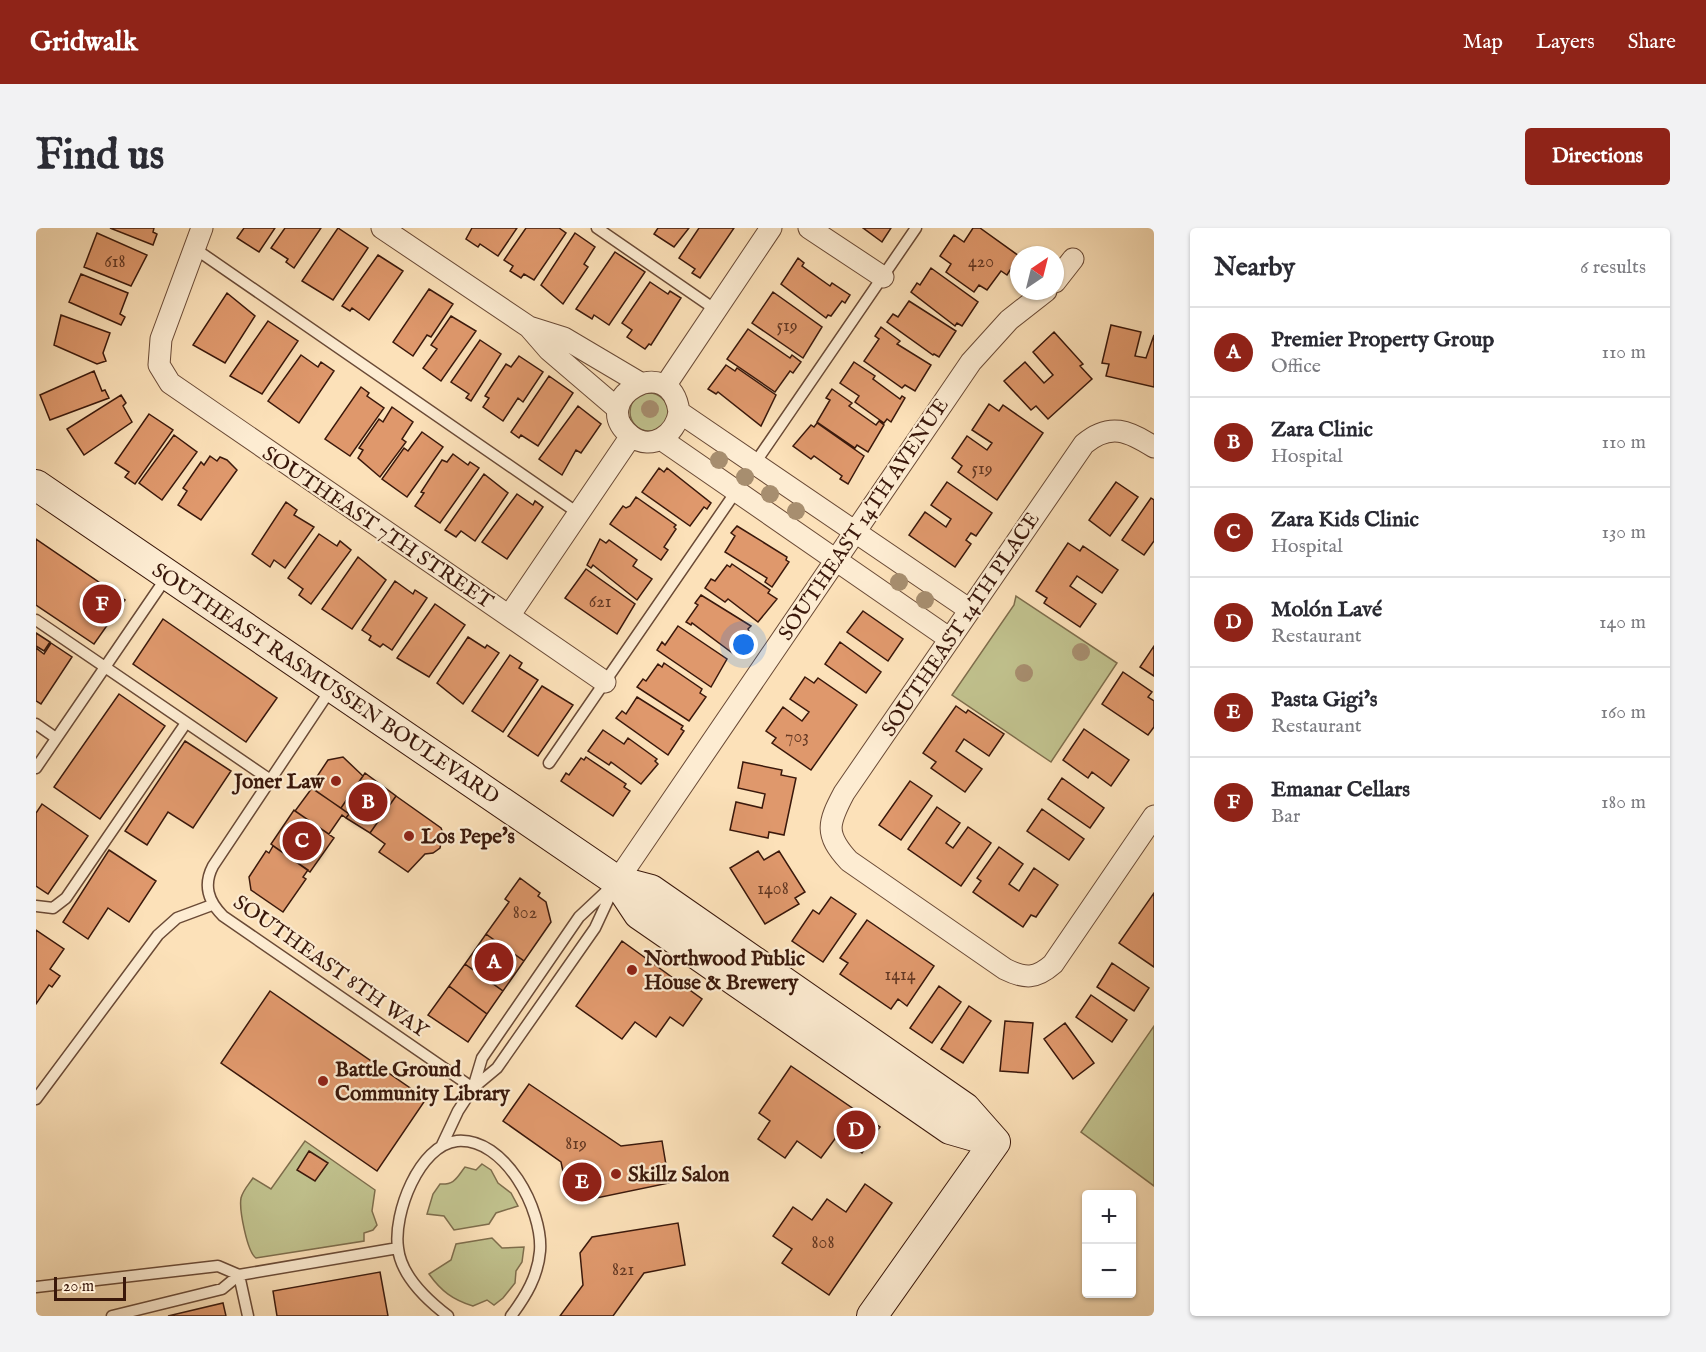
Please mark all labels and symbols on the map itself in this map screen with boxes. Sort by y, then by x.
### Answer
north arrow [1010,246,1064,300]
house number: 618 [104,251,126,274]
house number: 420 [968,251,994,274]
house number: 519 [776,315,798,338]
street label: SOUTHEAST 14TH AVENUE [773,393,956,646]
street label: SOUTHEAST 7TH STREET [257,441,498,616]
house number: 519 [971,458,993,481]
street label: SOUTHEAST 14TH PLACE [876,507,1047,742]
street label: SOUTHEAST RASMUSSEN BOULEVARD [148,557,504,809]
pin: F [82,582,122,626]
house number: 621 [589,591,611,614]
your location [729,630,758,659]
house number: 703 [785,726,809,749]
place label: Joner Law [231,769,325,796]
marker: Joner Law [329,774,343,788]
pin: B [348,780,388,824]
pin: C [282,818,322,864]
place label: Los Pepe's [421,824,515,851]
marker: Los Pepe's [402,829,416,843]
house number: 1408 [757,878,789,901]
street label: SOUTHEAST 8TH WAY [227,890,434,1046]
house number: 802 [513,902,537,925]
pin: A [474,940,514,984]
place label: Northwood Public House & Brewery [643,946,805,997]
marker: Northwood Public House & Brewery [625,963,639,977]
house number: 1414 [884,964,916,987]
place label: Battle Ground Community Library [335,1057,511,1108]
marker: Battle Ground Community Library [316,1074,330,1088]
pin: D [836,1108,876,1152]
house number: 819 [565,1133,587,1156]
pin: E [562,1160,602,1204]
place label: Skillz Salon [628,1162,729,1189]
marker: Skillz Salon [609,1167,623,1181]
house number: 808 [812,1232,834,1255]
house number: 821 [612,1259,634,1282]
scale bar [54,1274,126,1302]

